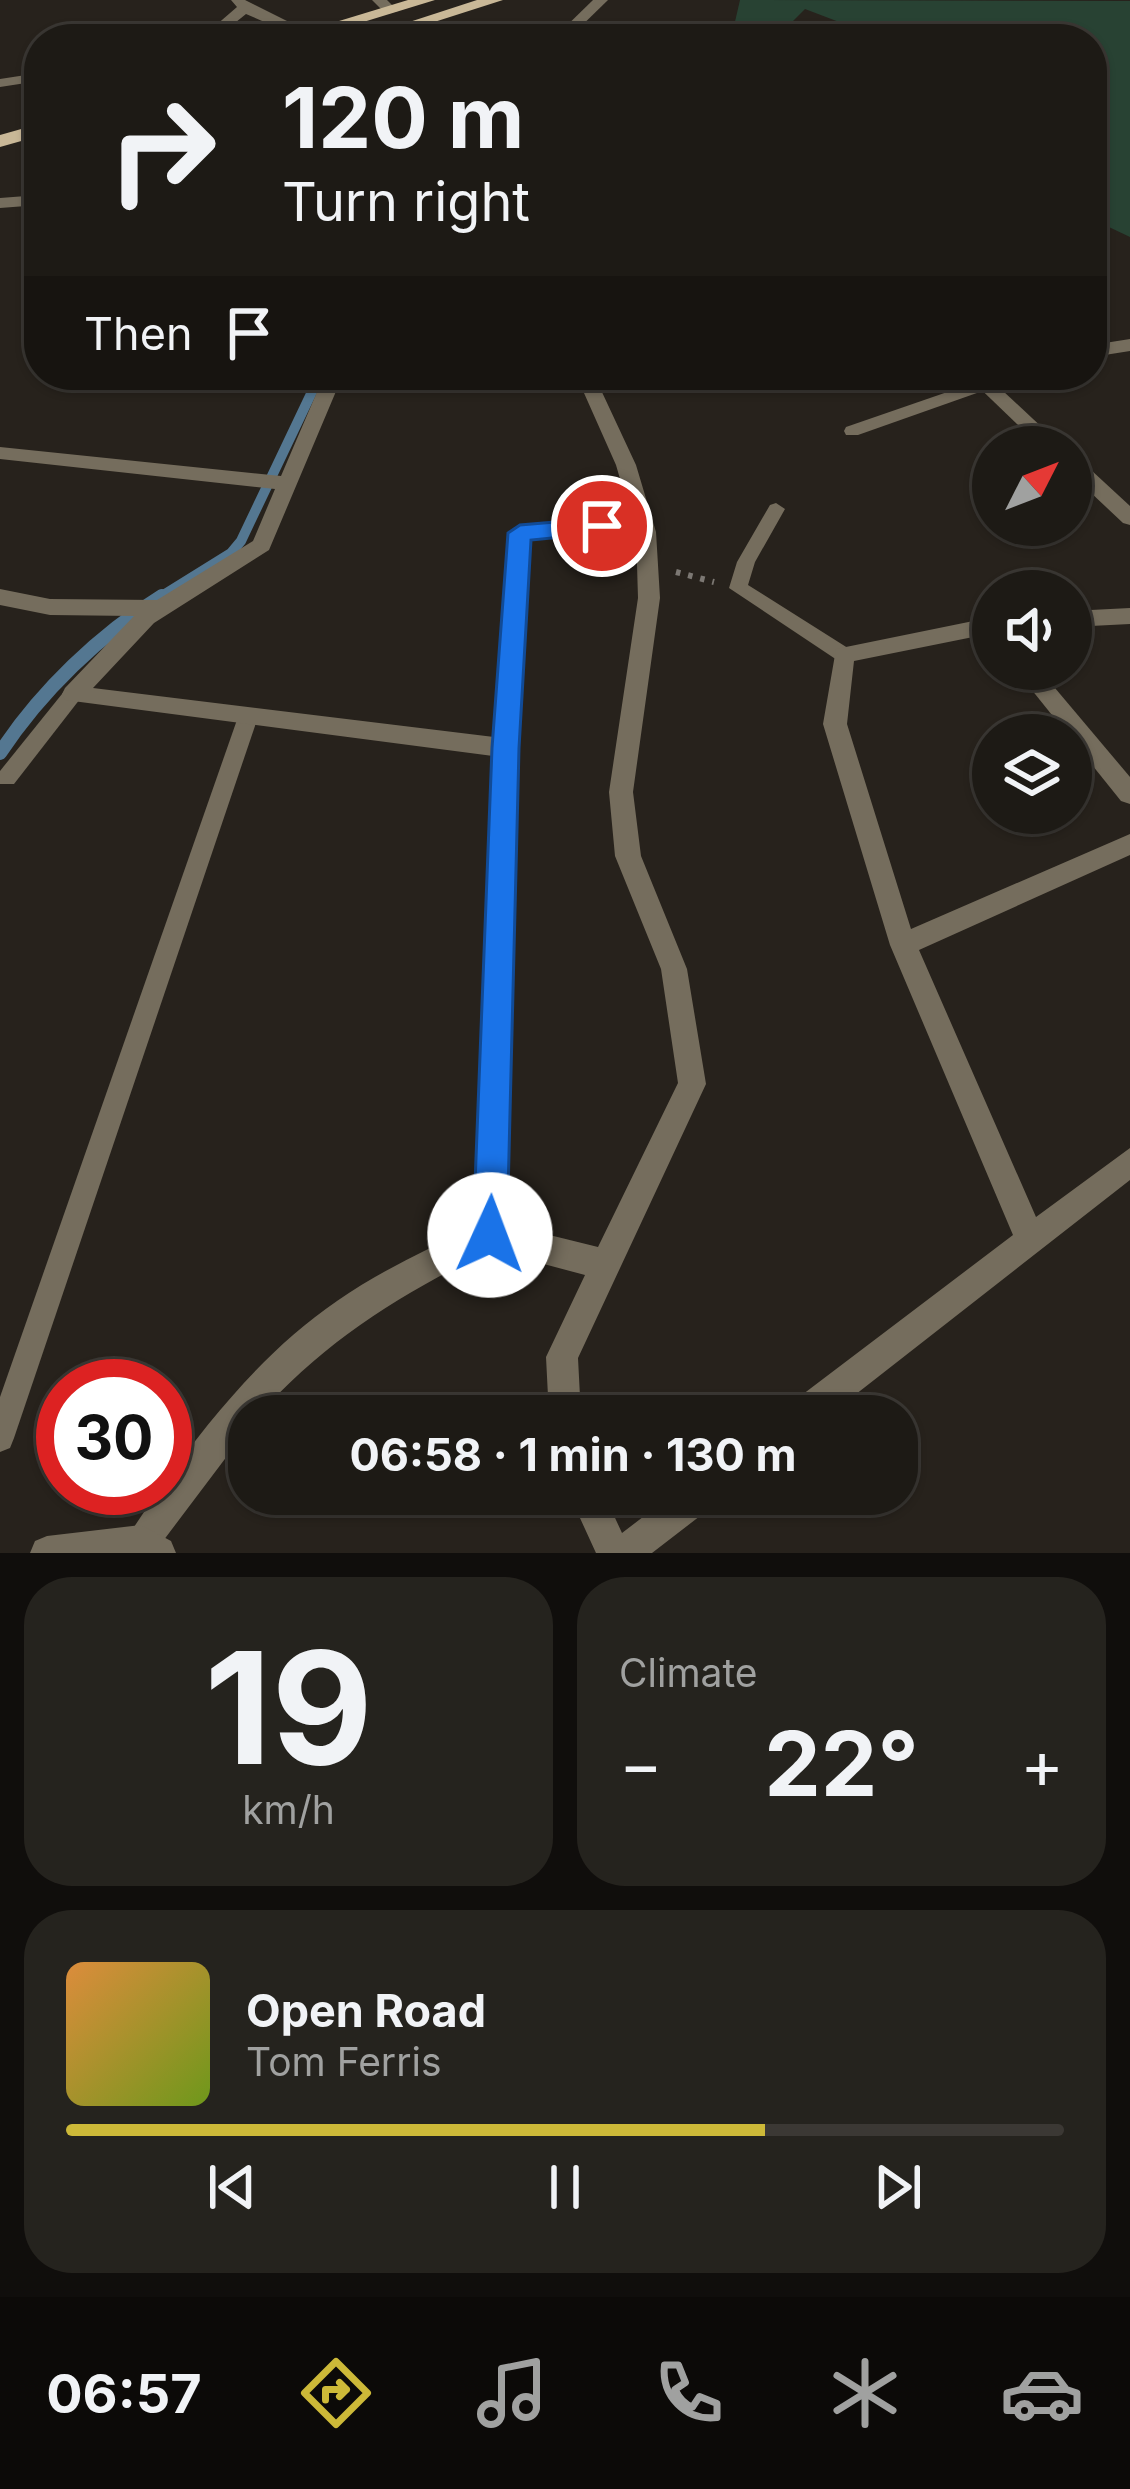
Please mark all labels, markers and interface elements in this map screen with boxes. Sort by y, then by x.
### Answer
text: 120 m [282,67,524,168]
icon: right [84,72,240,228]
text: Turn right [282,169,530,234]
icon: arrive [216,300,282,366]
text: Then [84,306,192,361]
north arrow [972,426,1092,546]
map controls [972,426,1092,834]
pin [551,475,653,577]
icon: arrive [569,493,635,559]
button: sound [972,570,1092,690]
button: layers [972,714,1092,834]
position arrow [427,1172,553,1298]
speed limit sign: 30 [36,1359,192,1515]
text: 06:58 · 1 min · 130 m [349,1427,797,1482]
text: 19 [204,1613,373,1802]
text: Climate [619,1649,758,1696]
text: 22° [764,1709,919,1818]
text: − [619,1724,663,1804]
text: + [1020,1724,1064,1804]
text: km/h [242,1786,335,1833]
text: Open Road [246,1983,486,2038]
text: Tom Ferris [246,2038,441,2085]
icon: previous [199,2154,265,2220]
icon: pause [532,2154,598,2220]
icon: next [865,2154,931,2220]
icon: directions [294,2351,378,2435]
icon: music [470,2351,554,2435]
icon: phone [647,2351,731,2435]
icon: climate [823,2351,907,2435]
icon: car [1000,2351,1084,2435]
text: 06:57 [46,2361,202,2426]

